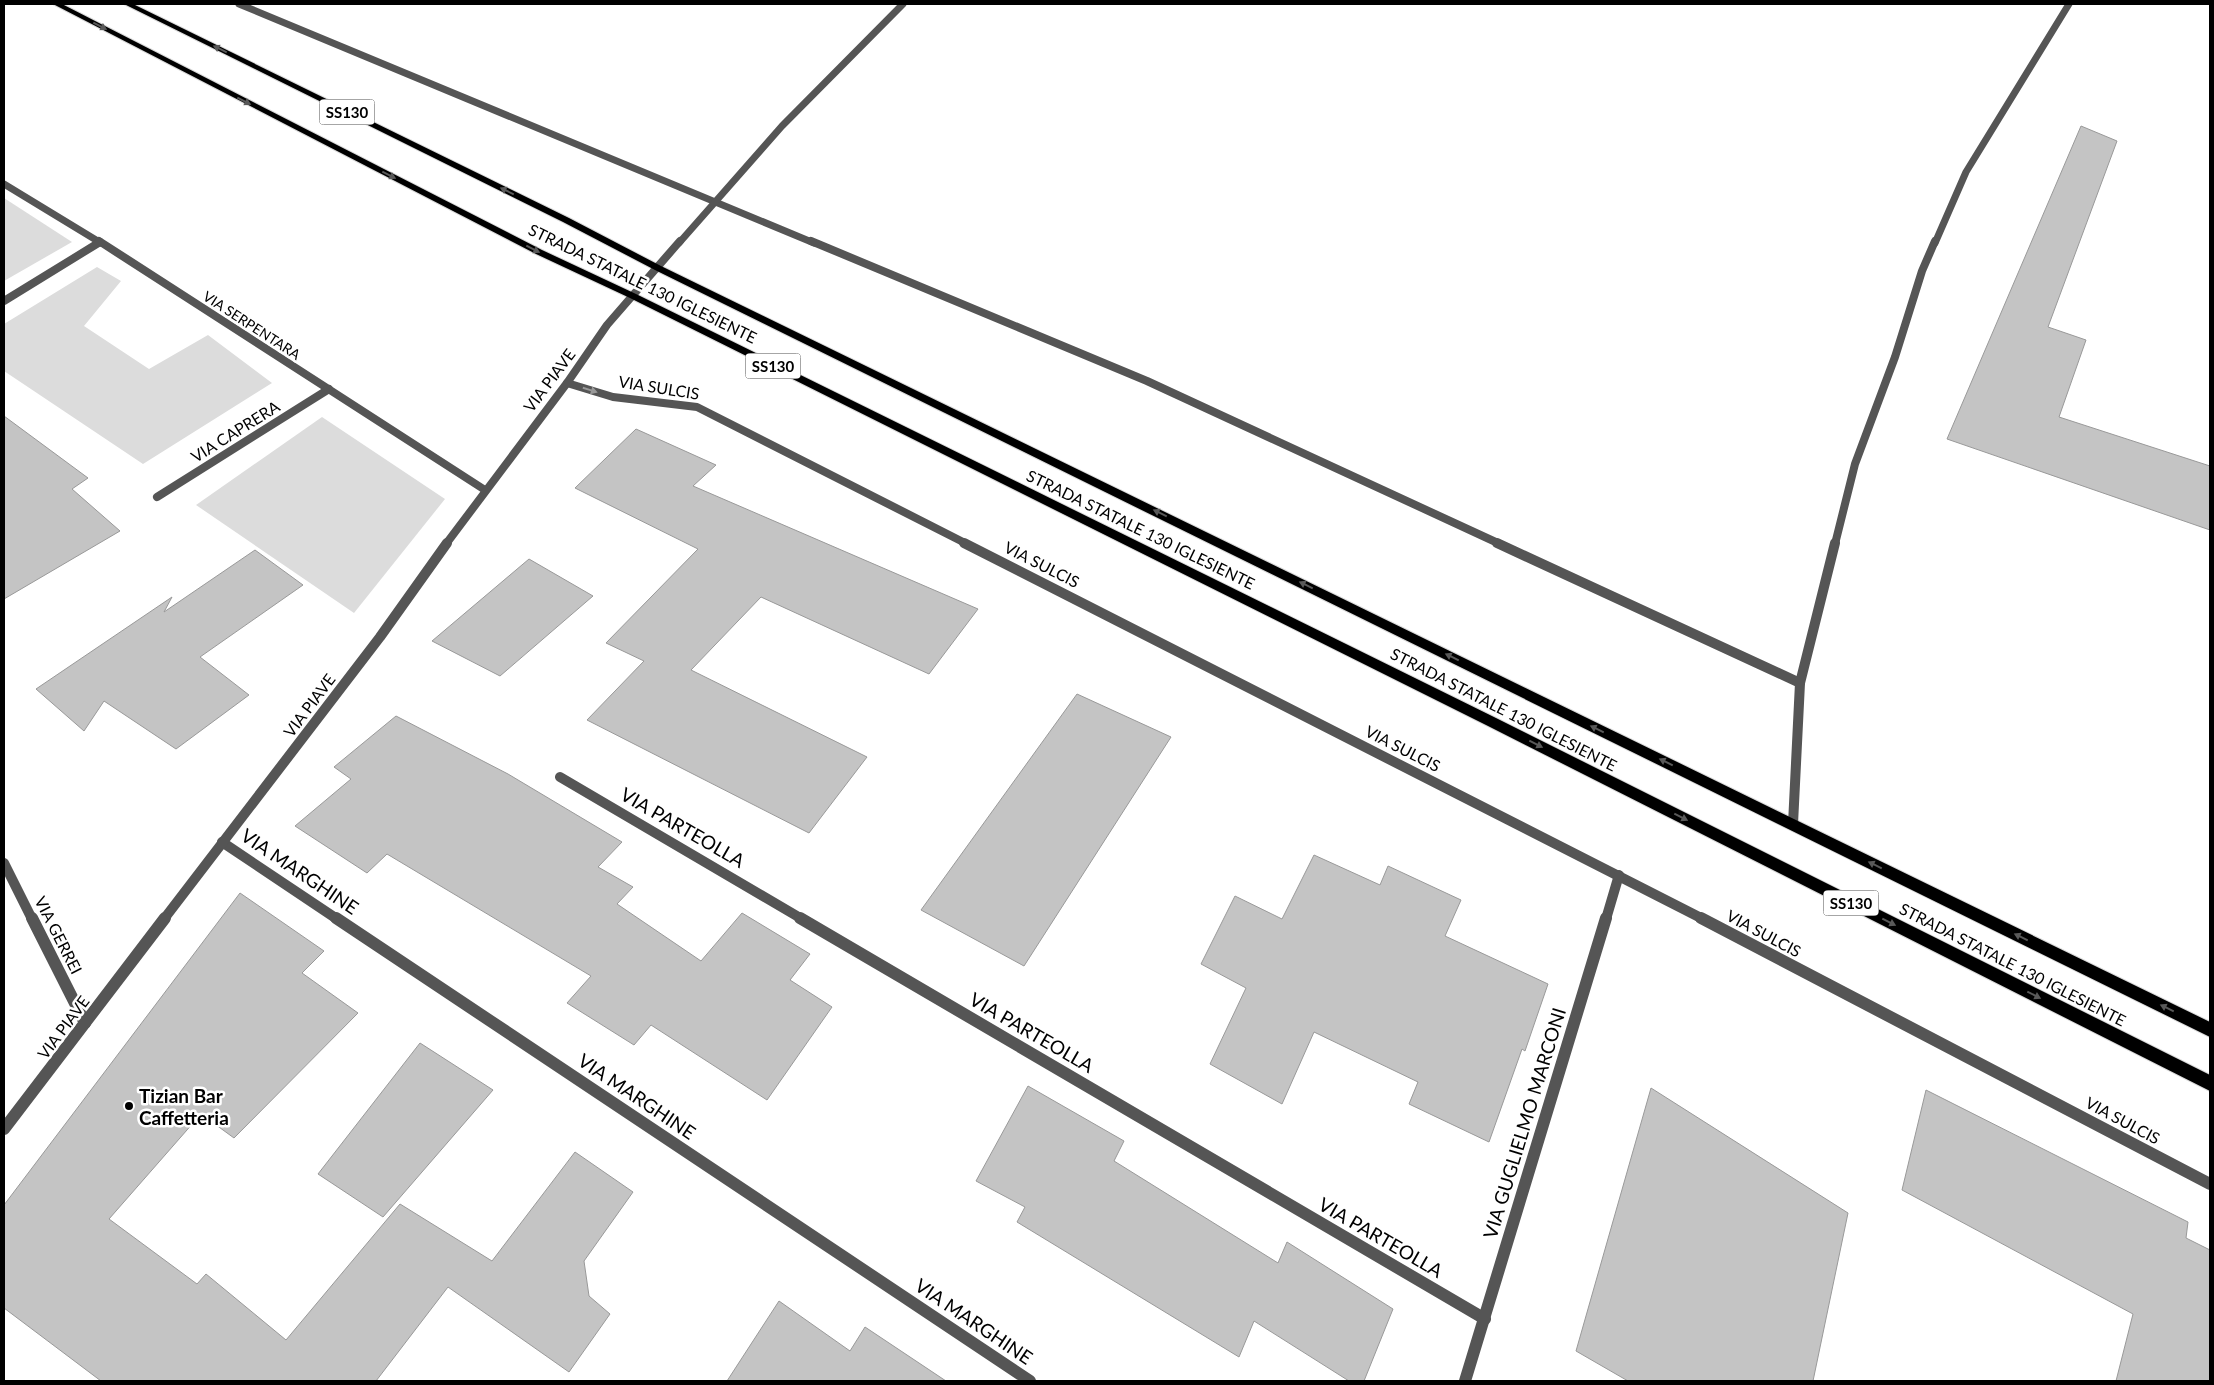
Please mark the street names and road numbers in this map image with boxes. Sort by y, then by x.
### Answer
road number: SS130 [320,100,374,124]
street label: STRADA STATALE 130 IGLESIENTE [526,219,760,347]
street label: VIA SERPENTARA [200,287,304,363]
street label: VIA PIAVE [519,345,579,415]
road number: SS130 [746,354,800,378]
street label: VIA SULCIS [617,371,701,403]
street label: VIA CAPRERA [187,396,283,466]
street label: STRADA STATALE 130 IGLESIENTE [1024,465,1258,593]
street label: VIA SULCIS [1001,537,1083,591]
street label: STRADA STATALE 130 IGLESIENTE [1388,643,1620,775]
street label: VIA PIAVE [279,670,339,740]
street label: VIA SULCIS [1362,721,1444,775]
street label: VIA PARTEOLLA [617,782,749,872]
street label: VIA MARGHINE [237,823,363,919]
road number: SS130 [1824,890,1878,916]
street label: VIA GERREI [31,893,87,977]
street label: STRADA STATALE 130 IGLESIENTE [1897,898,2129,1030]
street label: VIA SULCIS [1723,905,1805,961]
street label: VIA PARTEOLLA [966,987,1098,1077]
street label: VIA PIAVE [33,992,93,1062]
street label: VIA GUGLIELMO MARCONI [1478,1005,1570,1241]
street label: VIA MARGHINE [574,1048,700,1144]
street label: VIA SULCIS [2082,1092,2164,1148]
street label: VIA PARTEOLLA [1315,1192,1447,1282]
street label: VIA MARGHINE [911,1273,1037,1369]

